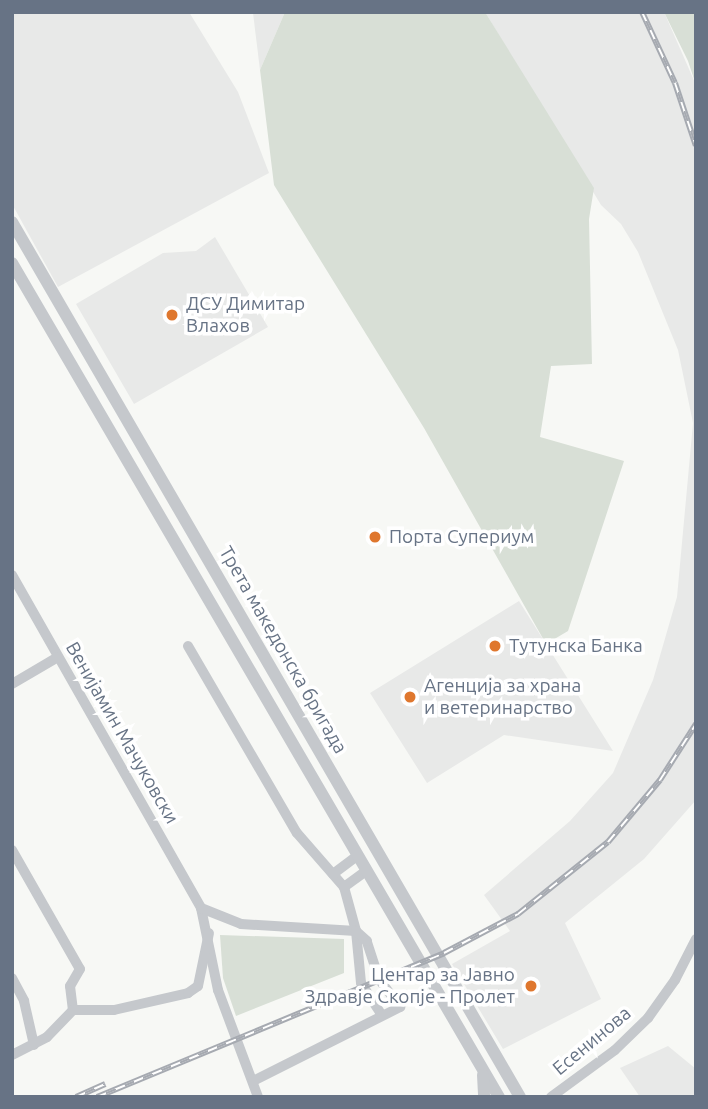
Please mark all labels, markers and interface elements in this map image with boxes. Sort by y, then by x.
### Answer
place label: ДСУ Димитар Влахов [186,293,305,337]
marker: ДСУ Димитар Влахов [164,307,180,323]
place label: Порта Супериум [389,526,534,548]
marker: Порта Супериум [367,529,383,545]
street label: Трета македонска бригада [214,542,352,758]
place label: Тутунска Банка [509,635,643,657]
street label: Венијамин Мачуковски [61,638,183,828]
marker: Тутунска Банка [487,638,503,654]
place label: Агенција за храна и ветеринарство [424,675,581,719]
marker: Агенција за храна и ветеринарство [402,689,418,705]
place label: Центар за Јавно Здравје Скопје - Пролет [305,964,515,1008]
marker: Центар за Јавно Здравје Скопје - Пролет [521,976,541,996]
street label: Есенинова [548,1002,636,1080]

